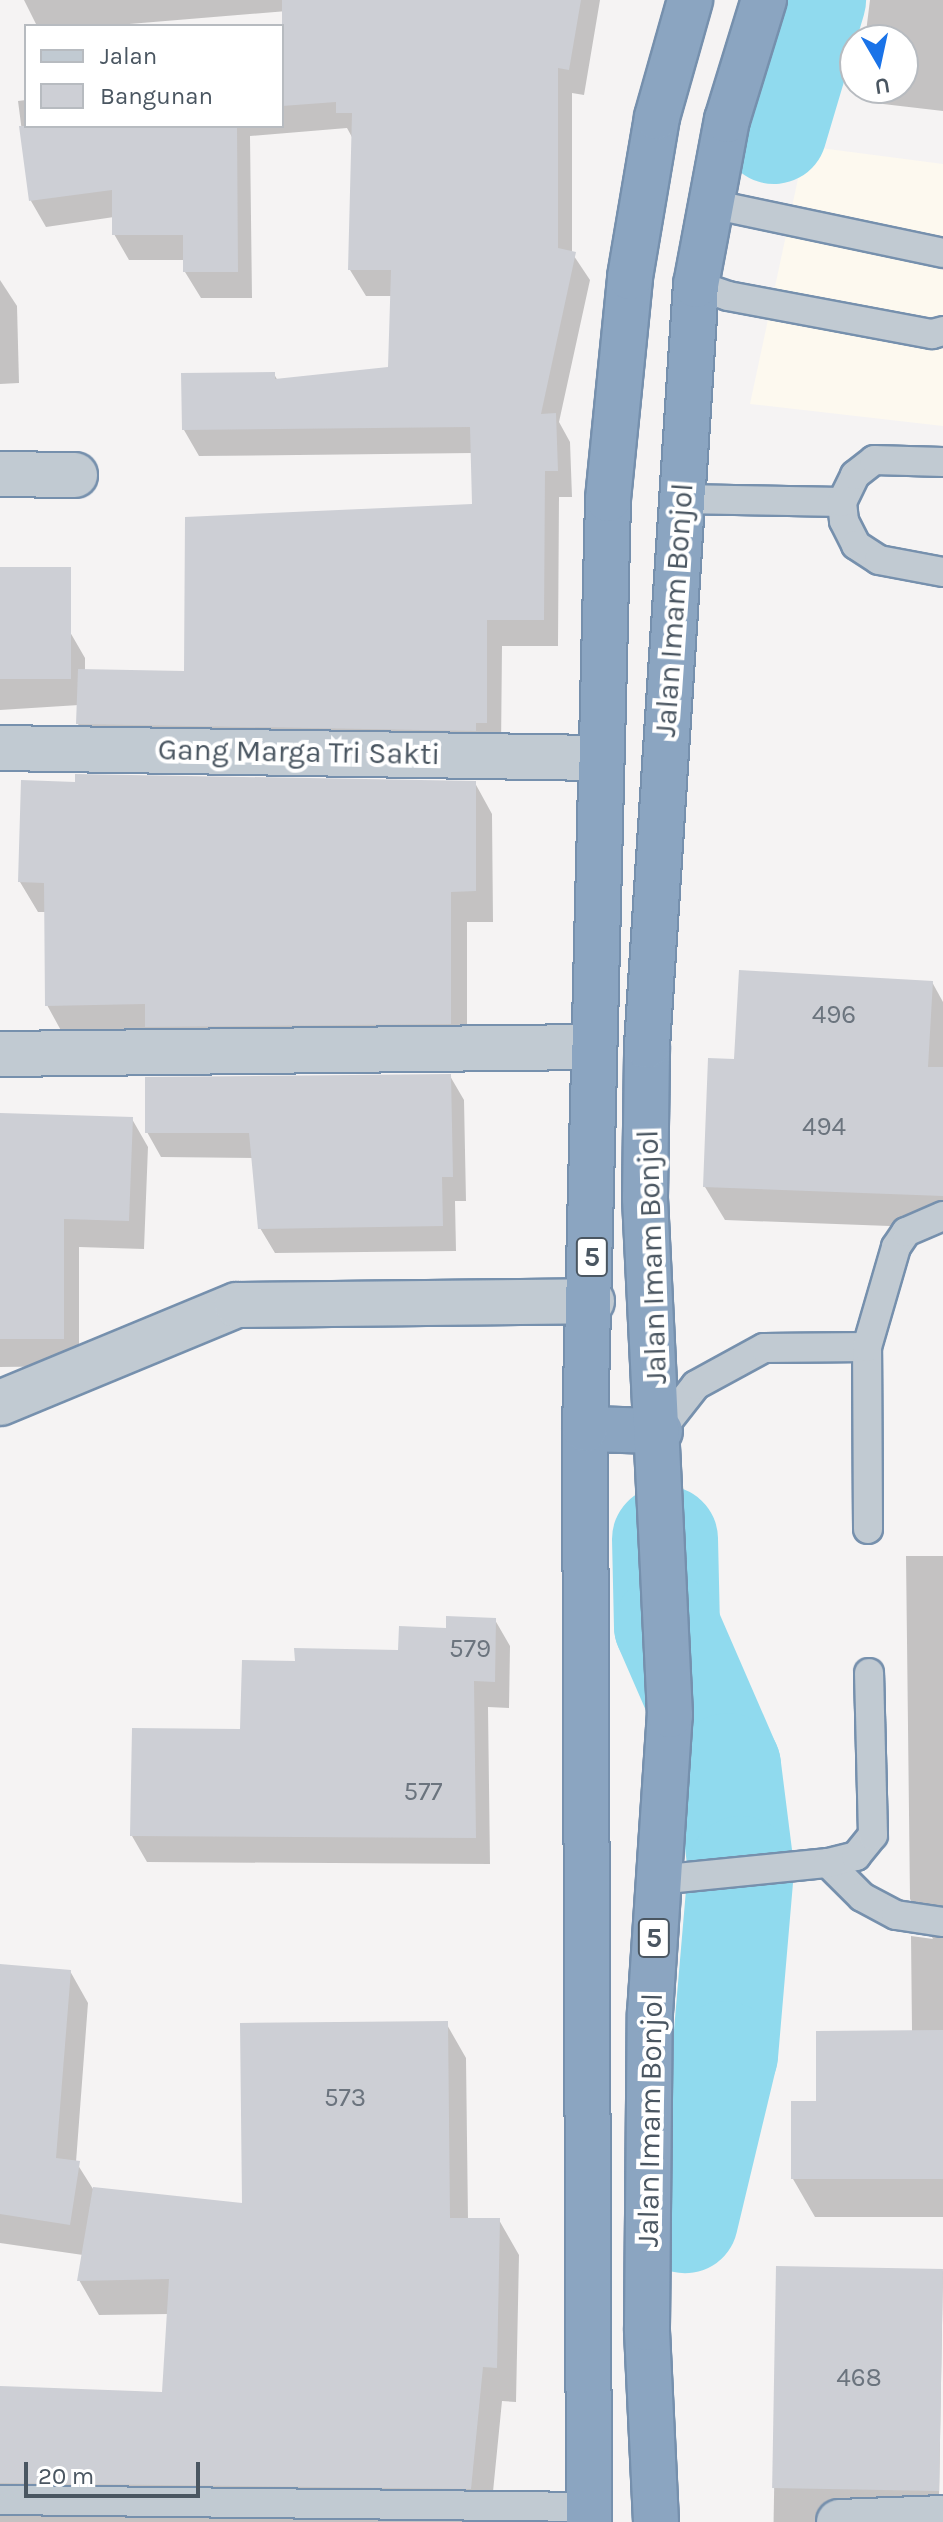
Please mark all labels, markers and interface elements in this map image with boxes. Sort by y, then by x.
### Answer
legend [24,24,284,128]
north arrow [839,24,919,104]
text: Jalan [100,42,157,70]
text: U [873,72,892,100]
text: Bangunan [100,82,213,110]
street label: Jalan Imam Bonjol [647,482,701,738]
street label: Gang Marga Tri Sakti [158,732,440,772]
house number: 496 [812,999,856,1031]
house number: 494 [802,1111,846,1143]
street label: Jalan Imam Bonjol [630,1129,674,1385]
road number: 5 [574,1233,610,1281]
house number: 579 [449,1633,491,1665]
house number: 577 [403,1776,443,1808]
road number: 5 [636,1914,672,1962]
street label: Jalan Imam Bonjol [630,1993,670,2247]
house number: 573 [324,2082,366,2114]
house number: 468 [836,2362,882,2394]
scale bar [28,2446,204,2496]
text: 20 m [38,2462,94,2490]

